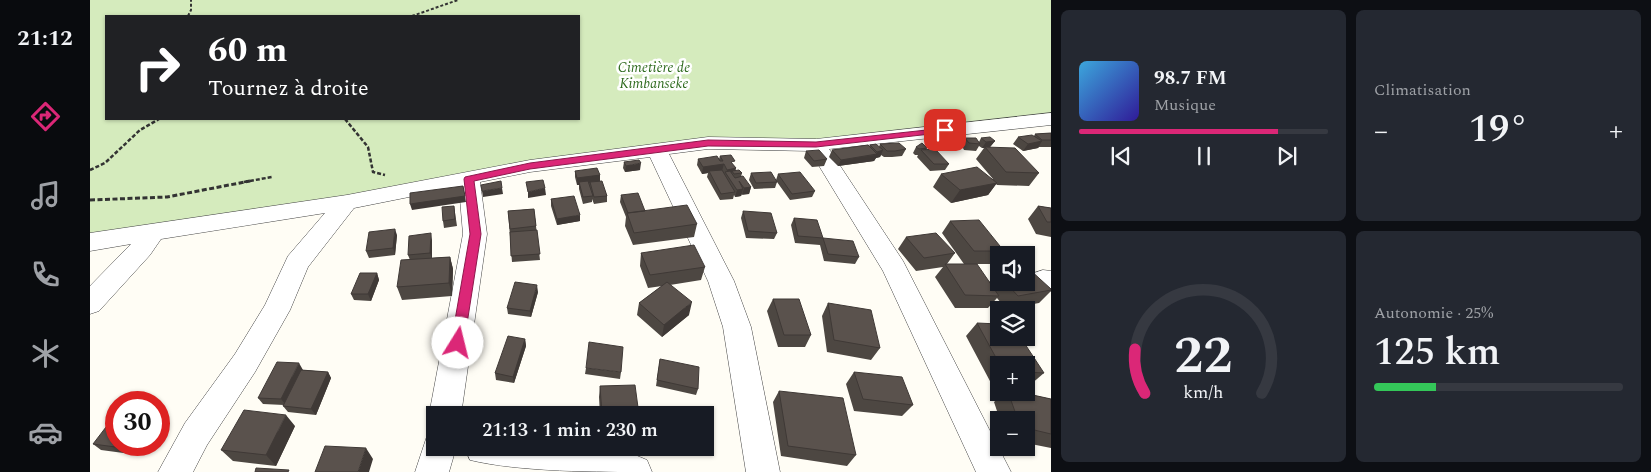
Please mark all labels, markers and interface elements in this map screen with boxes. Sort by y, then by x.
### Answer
text: 21:12 [17,22,73,55]
text: 60 m [208,24,288,77]
icon: right [125,35,190,100]
park label: Cimetière de Kimbanseke [618,57,690,94]
text: 98.7 FM [1154,64,1227,93]
text: Tournez à droite [208,72,369,105]
text: Climatisation [1374,78,1471,102]
text: Musique [1154,93,1216,117]
icon: directions [28,99,63,134]
text: 19° [1469,101,1528,159]
pin [924,109,966,151]
text: − [1374,110,1388,153]
text: + [1609,110,1623,153]
icon: arrive [931,116,959,144]
icon: previous [1107,142,1135,170]
icon: pause [1190,142,1218,170]
icon: next [1273,142,1301,170]
icon: music [28,178,63,213]
map controls [990,246,1035,456]
button: sound [990,246,1035,291]
icon: phone [28,257,63,292]
button: layers [990,301,1035,346]
text: Autonomie · 25% [1374,301,1493,325]
position arrow [431,316,483,368]
text: 22 [1174,317,1233,396]
text: 125 km [1374,324,1500,382]
icon: climate [28,336,63,371]
button: + [990,356,1035,401]
text: km/h [1183,379,1224,406]
speed limit sign: 30 [105,391,170,456]
button: − [990,411,1035,456]
icon: car [28,415,63,450]
text: 21:13 · 1 min · 230 m [482,416,658,445]

